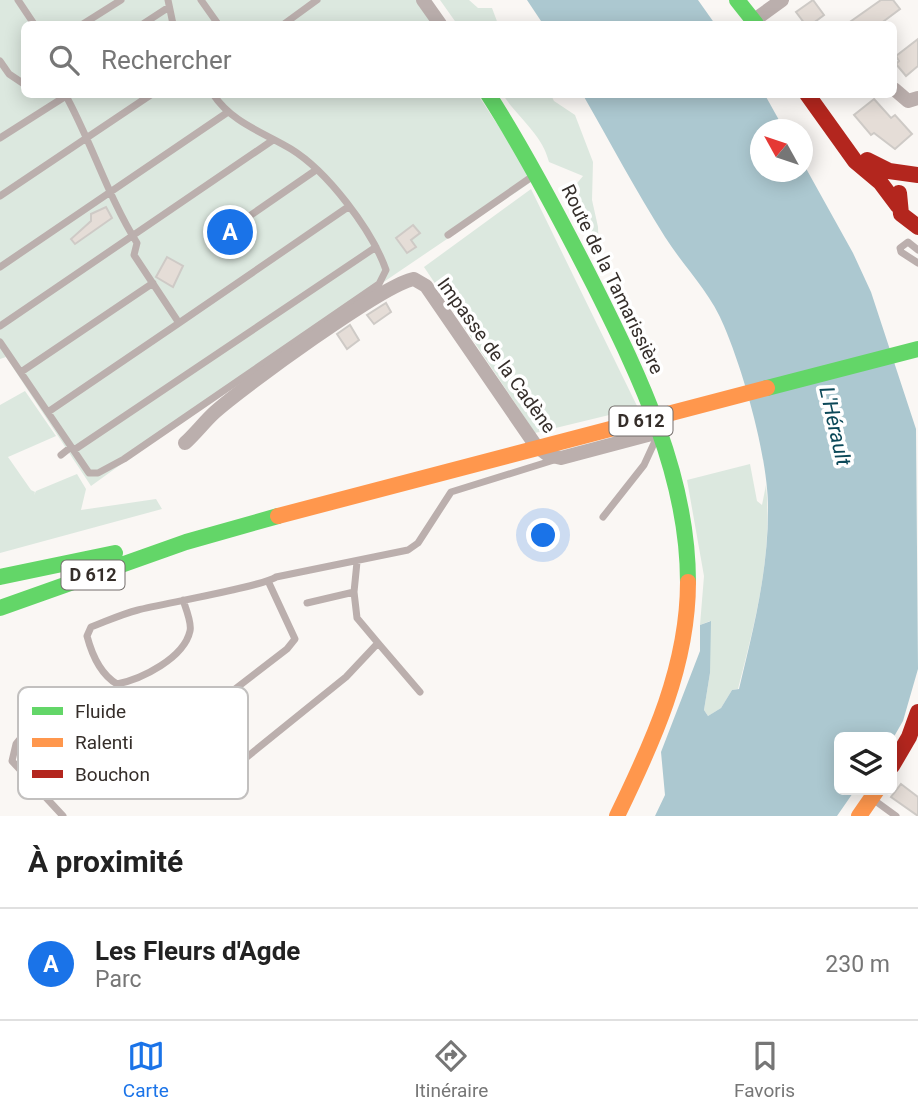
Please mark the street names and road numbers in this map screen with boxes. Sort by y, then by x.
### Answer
street label: Route de la Tamarissière [557,181,669,378]
street label: Impasse de la Cadène [432,273,561,437]
road number: D 612 [610,407,672,436]
road number: D 612 [62,560,124,590]

